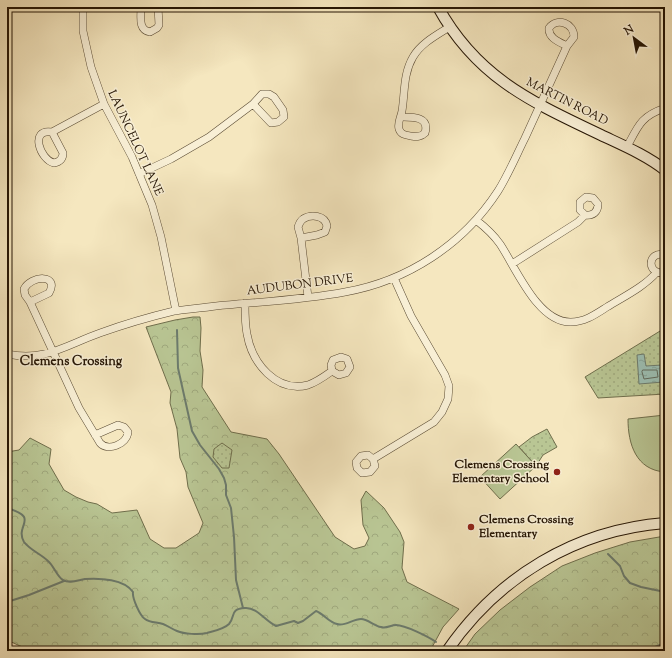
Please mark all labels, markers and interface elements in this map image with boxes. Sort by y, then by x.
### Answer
north arrow [614,18,654,58]
text: N [620,21,637,40]
street label: MARTIN ROAD [523,74,611,130]
street label: LAUNCELOT LANE [103,87,168,200]
street label: AUDUBON DRIVE [246,269,355,300]
district label: Clemens Crossing [20,353,123,371]
place label: Clemens Crossing Elementary School [451,456,550,488]
marker: Clemens Crossing Elementary School [552,467,562,477]
place label: Clemens Crossing Elementary [478,511,574,543]
marker: Clemens Crossing Elementary [466,522,476,532]

